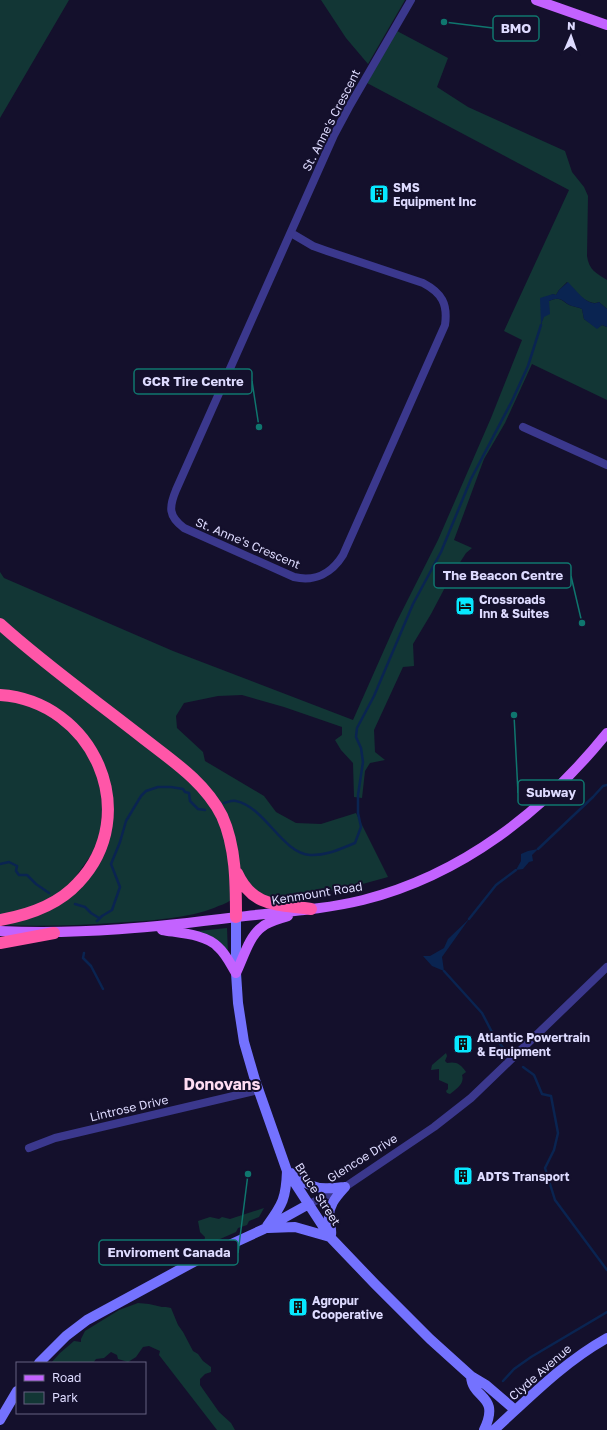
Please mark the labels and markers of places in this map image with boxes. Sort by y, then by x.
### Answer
callout: BMO [493,16,539,41]
place label: SMS Equipment Inc [393,180,477,209]
building icon: SMS Equipment Inc [368,183,390,205]
callout: GCR Tire Centre [134,369,252,394]
callout: The Beacon Centre [434,563,571,588]
place label: Crossroads Inn & Suites [479,592,549,621]
hotel icon: Crossroads Inn & Suites [454,595,476,617]
callout: Subway [518,780,584,805]
place label: Atlantic Powertrain & Equipment [477,1030,590,1059]
building icon: Atlantic Powertrain & Equipment [452,1033,474,1055]
building icon: ADTS Transport [452,1165,474,1187]
place label: ADTS Transport [477,1169,570,1184]
callout: Enviroment Canada [99,1240,238,1265]
place label: Agropur Cooperative [312,1293,383,1322]
building icon: Agropur Cooperative [287,1296,309,1318]

